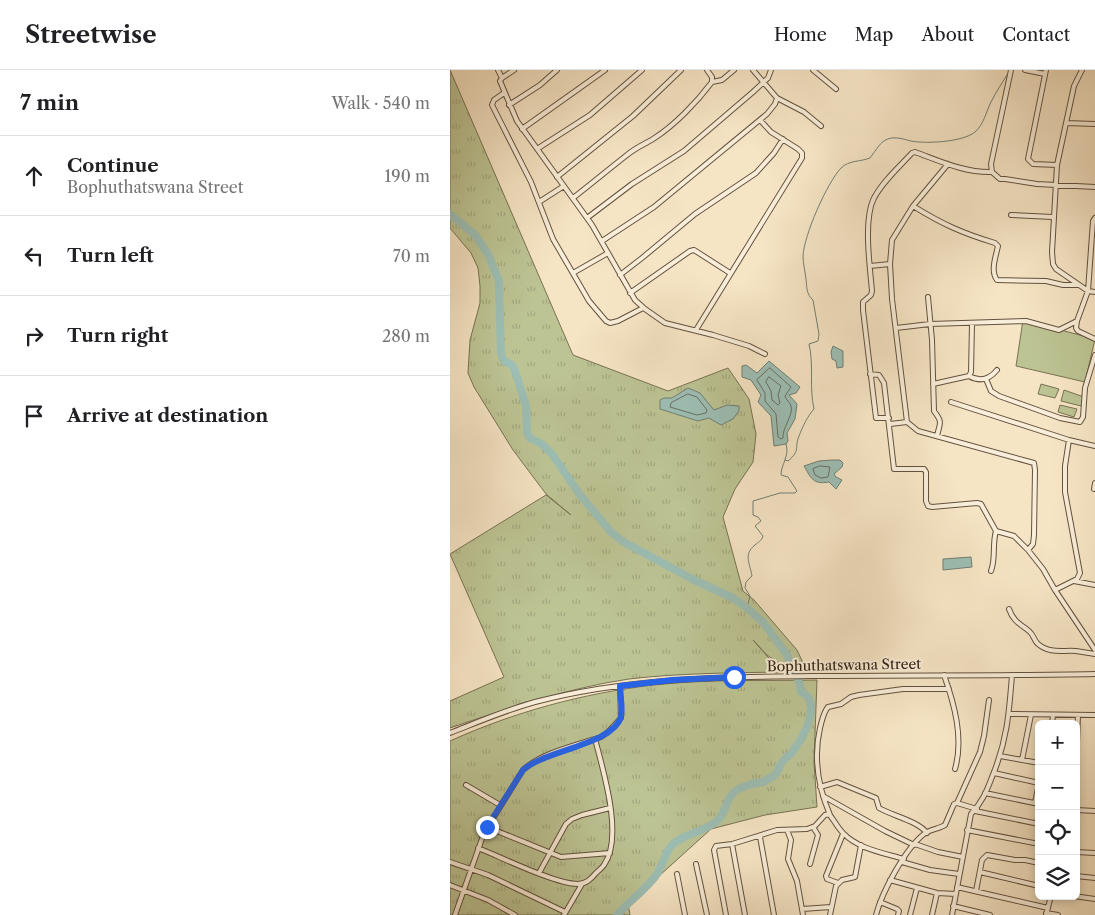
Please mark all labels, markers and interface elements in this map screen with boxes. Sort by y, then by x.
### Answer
text: Streetwise [25,20,157,49]
text: Home [774,24,827,46]
text: Map [855,24,893,46]
text: About [921,24,974,46]
text: Contact [1002,24,1070,46]
text: 7 min [20,90,79,115]
text: Walk · 540 m [332,93,430,113]
text: Continue [67,154,159,177]
icon: ahead [20,162,48,190]
text: 190 m [385,166,430,186]
text: Bophuthatswana Street [67,177,243,197]
icon: left [20,242,48,270]
text: Turn left [67,244,154,267]
text: 70 m [393,246,430,266]
icon: right [20,322,48,350]
text: Turn right [67,324,168,347]
text: 280 m [382,326,430,346]
icon: arrive [20,402,48,430]
text: Arrive at destination [67,404,268,427]
street label: Bophuthatswana Street [767,655,921,675]
route start [723,666,746,689]
map controls [1035,720,1080,900]
button: + [1035,720,1080,765]
button: − [1035,765,1080,810]
button: locate [1035,810,1080,855]
route end [476,816,499,839]
button: layers [1035,855,1080,900]

